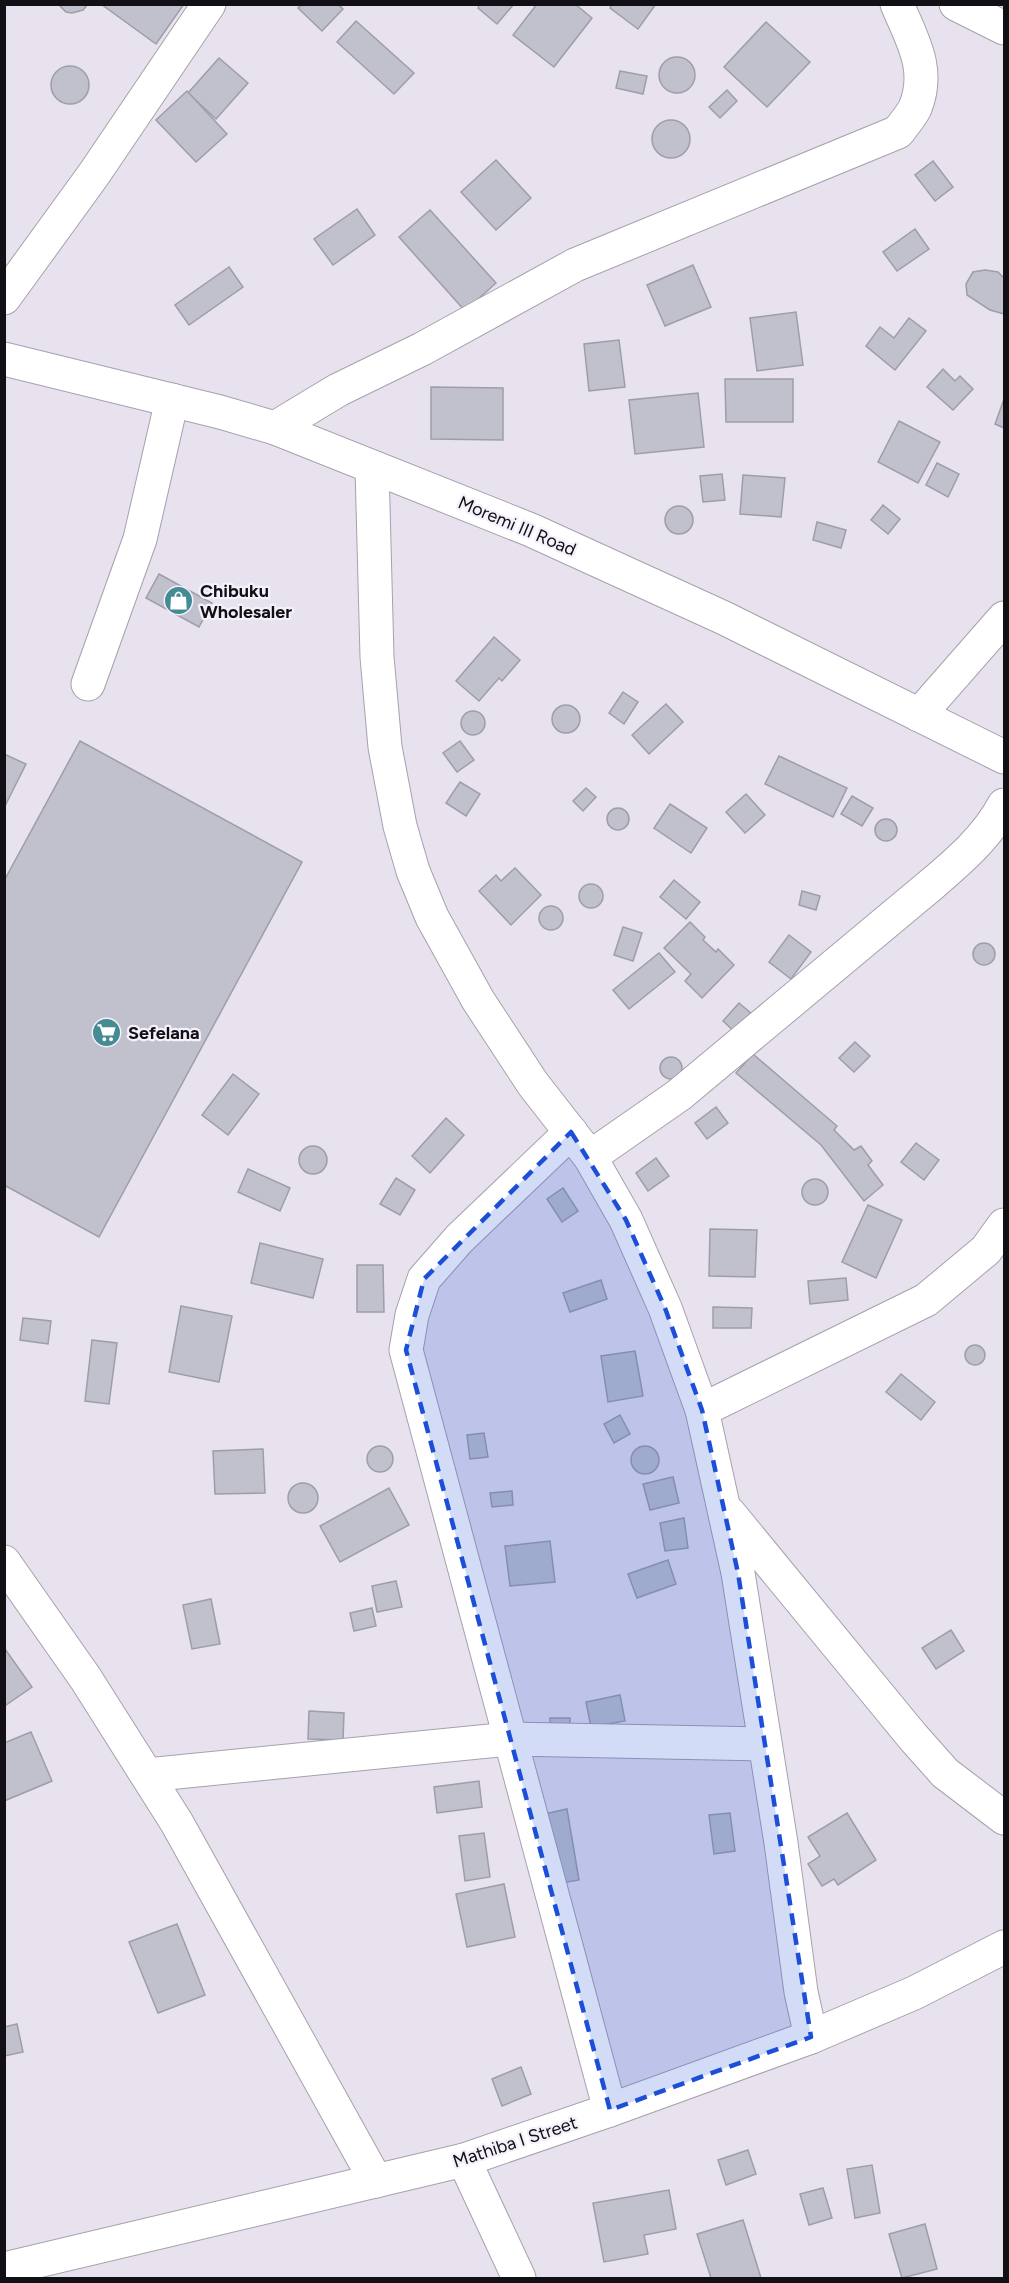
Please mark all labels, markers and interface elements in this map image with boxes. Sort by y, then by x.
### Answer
street label: Moremi III Road [455,491,579,561]
place label: Chibuku Wholesaler [200,580,292,623]
shop icon: Chibuku Wholesaler [163,585,195,617]
supermarket icon: Sefelana [91,1017,123,1049]
place label: Sefelana [128,1022,200,1044]
street label: Mathiba I Street [450,2111,580,2172]

